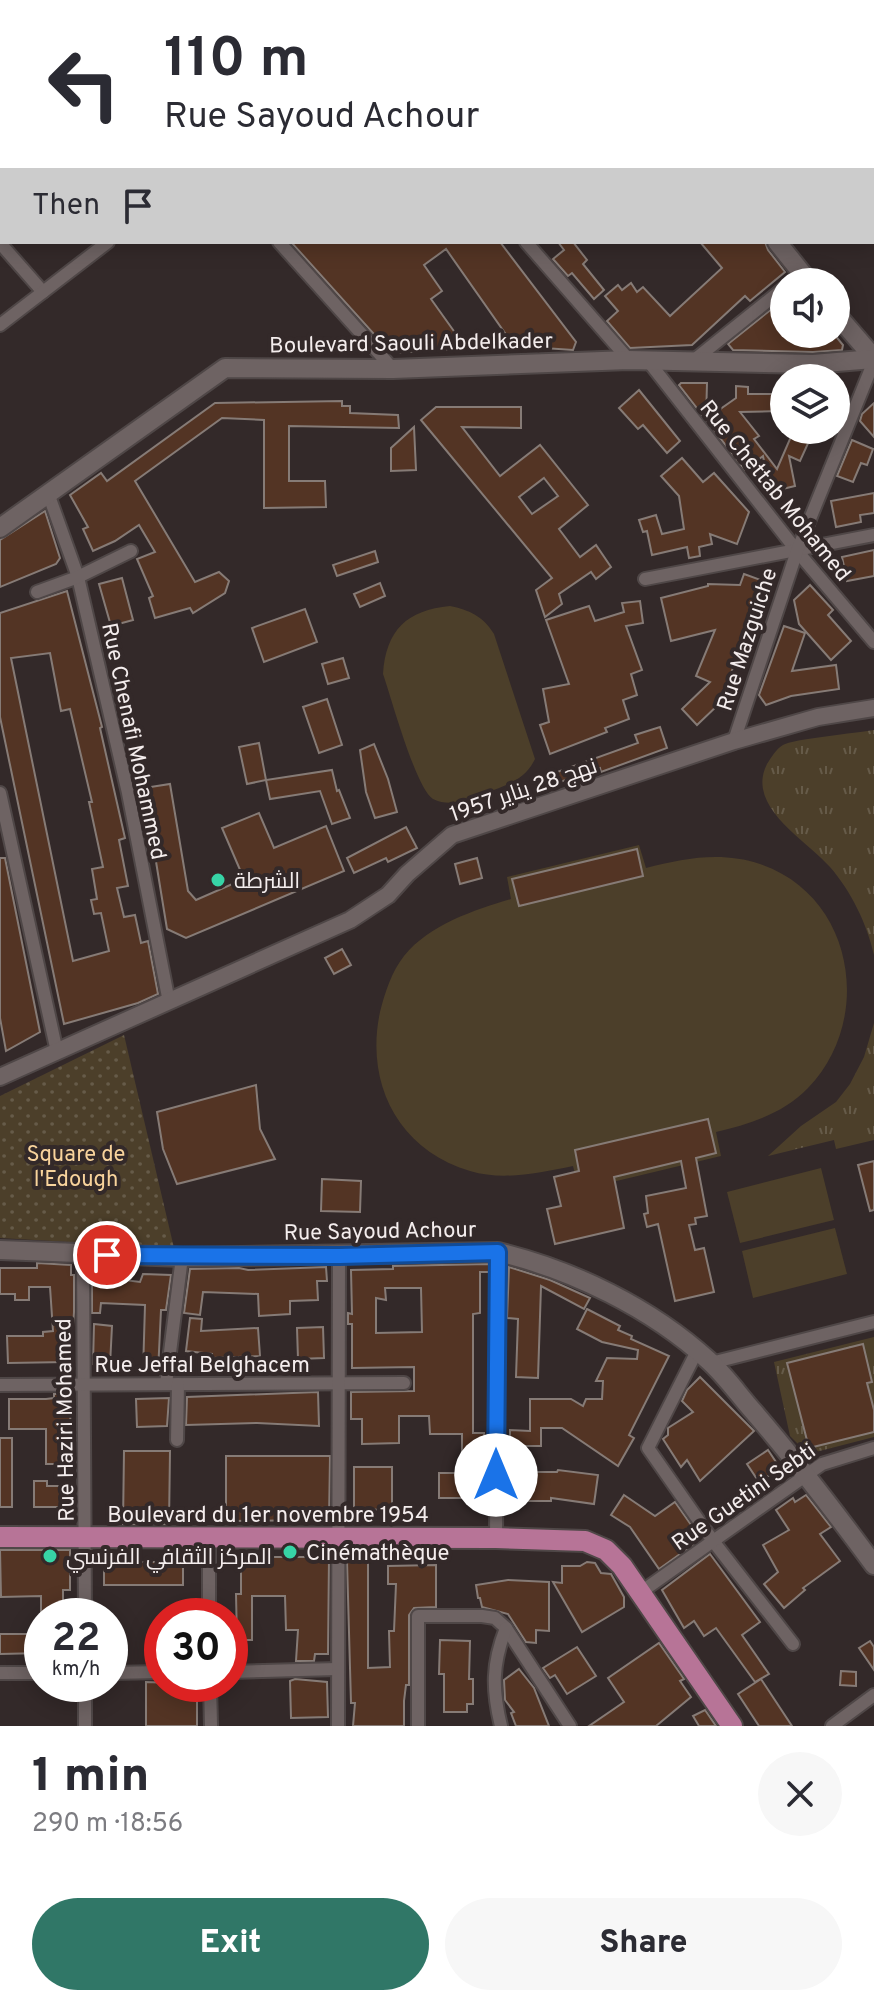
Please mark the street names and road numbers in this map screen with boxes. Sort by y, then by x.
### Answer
street label: Boulevard Saouli Abdelkader [269,329,554,360]
street label: Rue Chettab Mohamed [693,396,855,588]
street label: Rue Mazguiche [713,565,784,715]
street label: Rue Chenafi Mohammed [94,621,171,862]
street label: نهج 28 يناير 1957 [447,753,601,829]
street label: Rue Sayoud Achour [283,1217,477,1248]
street label: Rue Haziri Mohamed [51,1318,82,1522]
street label: Rue Jeffal Belghacem [94,1353,310,1380]
street label: Rue Guetini Sebti [667,1438,822,1558]
street label: Boulevard du 1er novembre 1954 [107,1503,429,1530]

